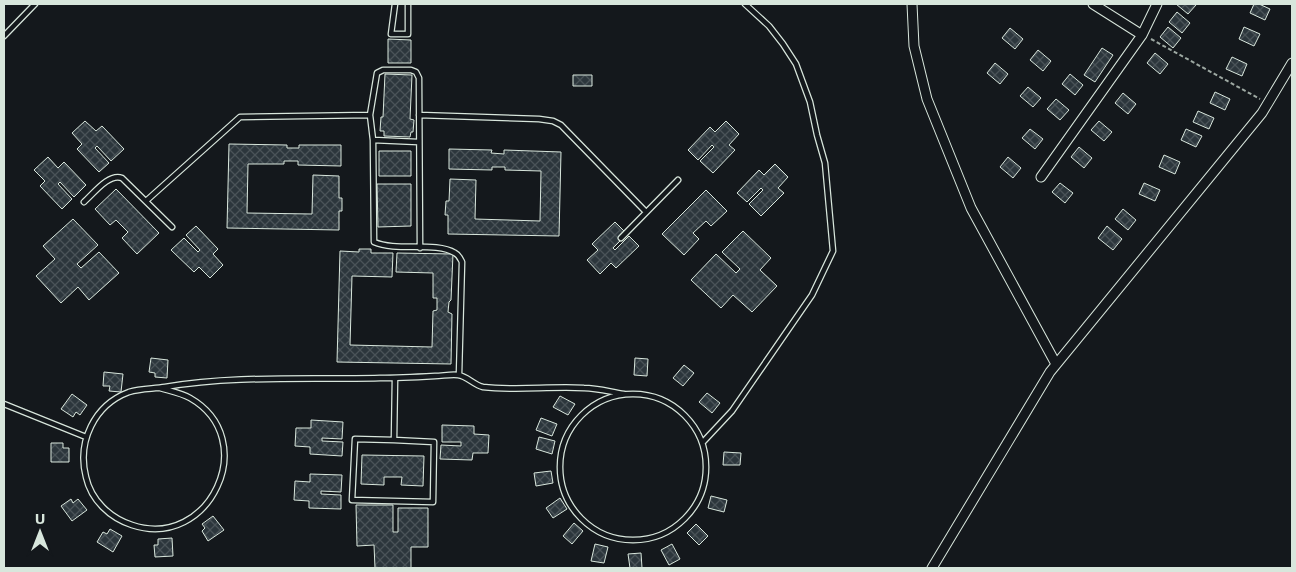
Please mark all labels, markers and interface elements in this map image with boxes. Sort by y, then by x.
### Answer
north arrow [15,507,65,557]
text: U [35,510,45,527]

